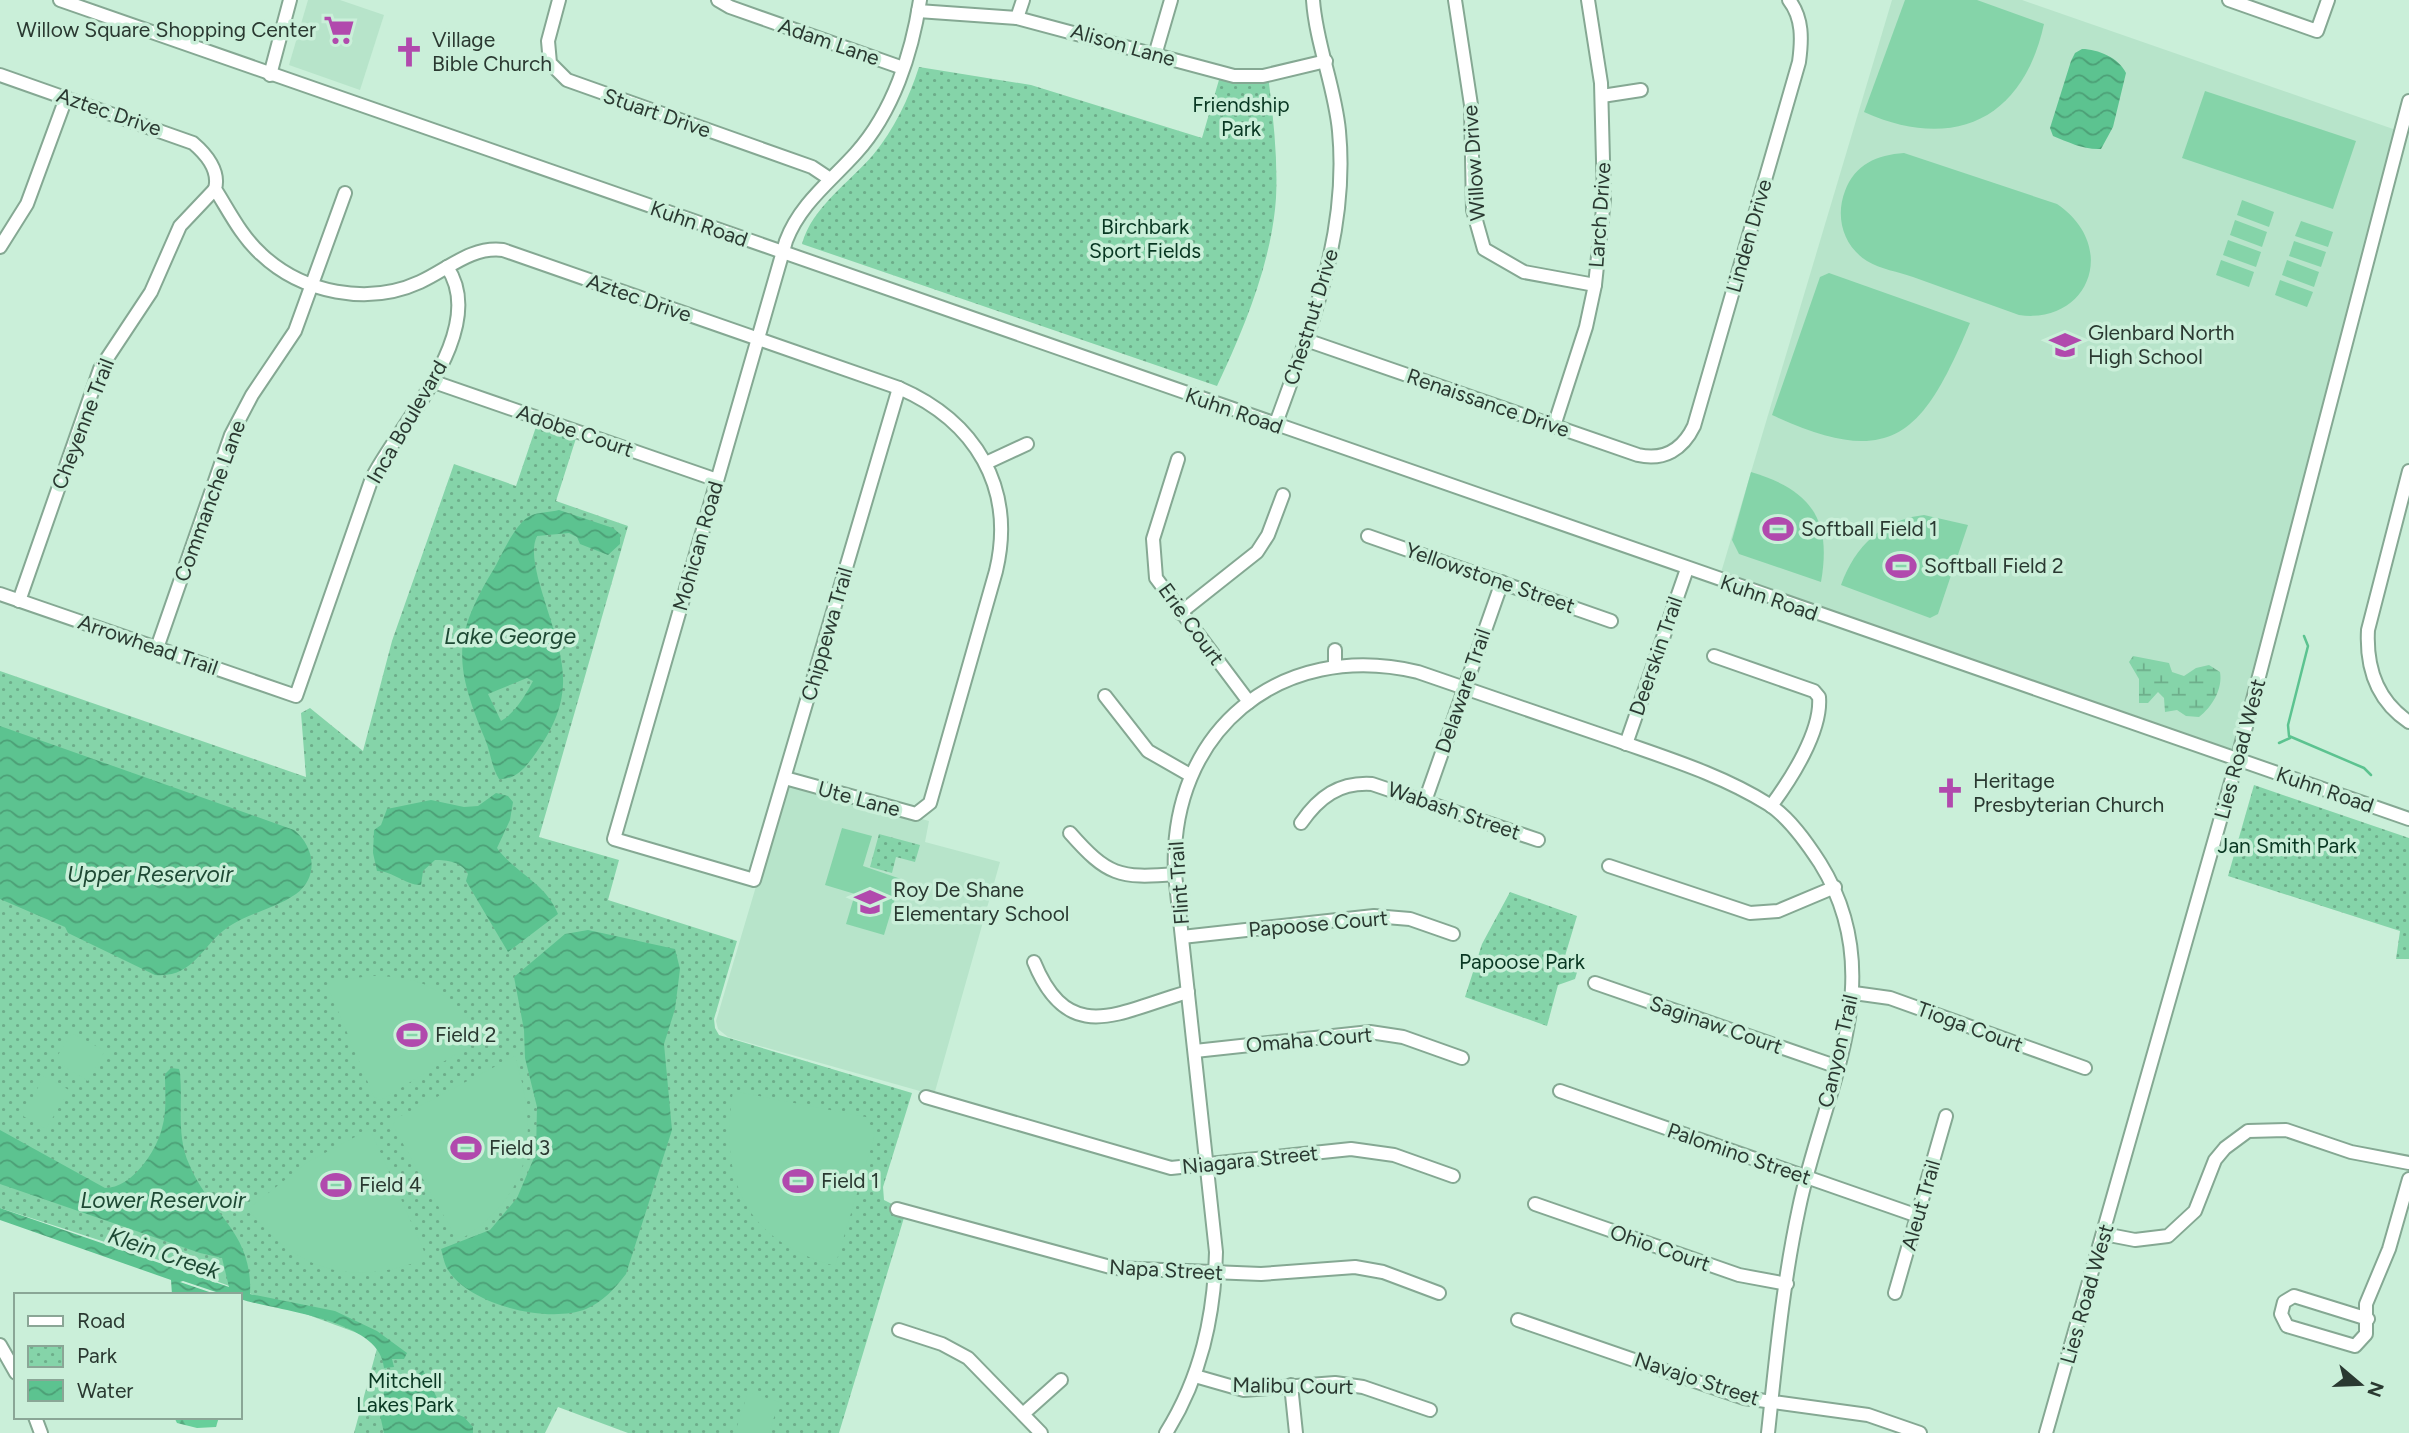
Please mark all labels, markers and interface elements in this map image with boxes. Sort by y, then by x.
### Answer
supermarket icon: Willow Square Shopping Center [322,13,356,47]
street label: Adam Lane [775,13,883,70]
place label: Willow Square Shopping Center [16,17,316,42]
street label: Alison Lane [1068,18,1178,71]
place label: Village Bible Church [432,27,552,76]
church icon: Village Bible Church [392,35,426,69]
street label: Aztec Drive [54,82,165,141]
street label: Stuart Drive [600,82,714,143]
park label: Friendship Park [1192,92,1290,141]
street label: Willow Drive [1457,104,1490,222]
street label: Larch Drive [1583,161,1616,268]
street label: Linden Drive [1720,176,1777,295]
street label: Kuhn Road [647,195,751,252]
park label: Birchbark Sport Fields [1089,214,1201,263]
street label: Chestnut Drive [1278,246,1343,388]
street label: Aztec Drive [584,268,695,327]
place label: Glenbard North High School [2088,320,2235,369]
school or university icon: Glenbard North High School [2048,328,2082,362]
street label: Cheyenne Trail [46,355,119,493]
street label: Inca Boulevard [361,356,452,488]
street label: Renaissance Drive [1403,363,1573,442]
street label: Kuhn Road [1182,382,1286,439]
street label: Adobe Court [514,399,637,462]
street label: Commanche Lane [169,417,250,585]
street label: Mohican Road [667,478,728,614]
sports icon: Softball Field 1 [1761,512,1795,546]
place label: Softball Field 1 [1801,516,1938,541]
street label: Yellowstone Street [1402,537,1578,618]
sports icon: Softball Field 2 [1884,549,1918,583]
place label: Softball Field 2 [1924,553,2064,578]
street label: Chippewa Trail [796,564,858,704]
street label: Kuhn Road [1717,569,1821,626]
street label: Erie Court [1153,578,1230,670]
street label: Deerskin Trail [1624,593,1688,719]
street label: Arrowhead Trail [75,609,221,680]
water label: Lake George [444,622,576,650]
street label: Delaware Trail [1430,625,1495,756]
street label: Lies Road West [2209,676,2270,822]
street label: Kuhn Road [2273,761,2377,818]
place label: Heritage Presbyterian Church [1973,768,2164,817]
street label: Ute Lane [815,776,903,821]
street label: Wabash Street [1385,776,1524,845]
church icon: Heritage Presbyterian Church [1933,776,1967,810]
park label: Jan Smith Park [2218,833,2357,858]
street label: Flint Trail [1163,840,1194,926]
water label: Upper Reservoir [67,860,234,888]
place label: Roy De Shane Elementary School [893,877,1069,926]
school or university icon: Roy De Shane Elementary School [853,885,887,919]
street label: Papoose Court [1247,905,1389,942]
park label: Papoose Park [1459,949,1586,974]
street label: Saginaw Court [1646,990,1786,1059]
street label: Canyon Trail [1812,992,1863,1110]
street label: Tioga Court [1914,996,2027,1057]
sports icon: Field 2 [395,1018,429,1052]
place label: Field 2 [435,1022,497,1047]
street label: Omaha Court [1245,1022,1373,1057]
street label: Palomino Street [1664,1117,1814,1190]
sports icon: Field 3 [449,1131,483,1165]
place label: Field 3 [489,1135,550,1160]
street label: Niagara Street [1181,1140,1319,1179]
street label: Aleut Trail [1896,1157,1945,1253]
sports icon: Field 1 [781,1164,815,1198]
sports icon: Field 4 [319,1168,353,1202]
place label: Field 1 [821,1168,880,1193]
place label: Field 4 [359,1172,422,1197]
water label: Lower Reservoir [80,1186,247,1214]
street label: Ohio Court [1607,1219,1714,1276]
water label: Klein Creek [104,1221,224,1285]
street label: Lies Road West [2055,1221,2118,1367]
street label: Napa Street [1108,1254,1224,1285]
legend [14,1293,242,1419]
text: Road [77,1308,125,1333]
text: Park [77,1343,118,1368]
street label: Navajo Street [1631,1347,1763,1411]
north arrow [2325,1349,2395,1419]
park label: Mitchell Lakes Park [356,1368,455,1417]
street label: Malibu Court [1232,1372,1354,1399]
text: Water [77,1378,133,1403]
text: N [2362,1379,2389,1400]

